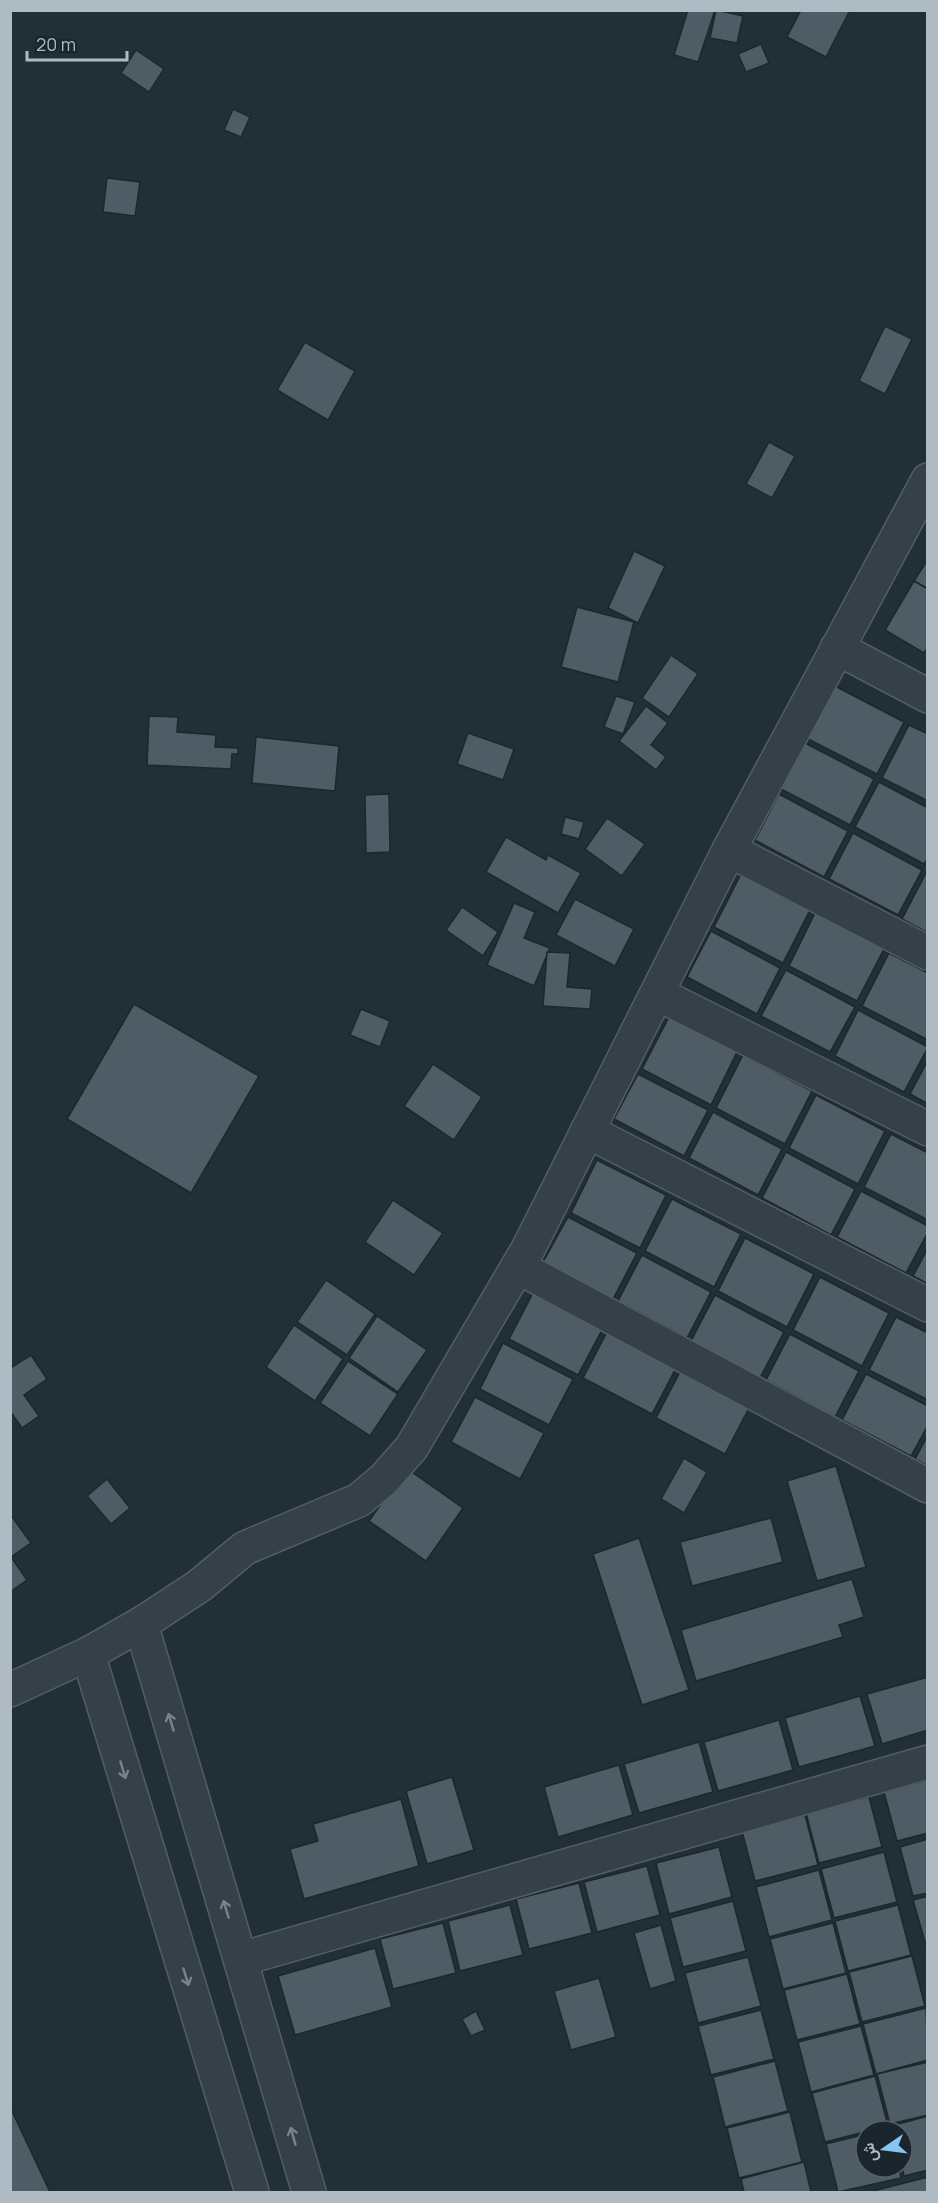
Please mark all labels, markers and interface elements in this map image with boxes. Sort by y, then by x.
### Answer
scale bar [27,24,128,62]
text: 20 m [36,32,76,56]
one-way arrow [164,1713,175,1732]
one-way arrow [118,1760,129,1779]
one-way arrow [220,1900,231,1919]
one-way arrow [181,1967,192,1986]
north arrow [854,2119,914,2179]
one-way arrow [287,2127,298,2146]
text: ش [856,2141,882,2165]

